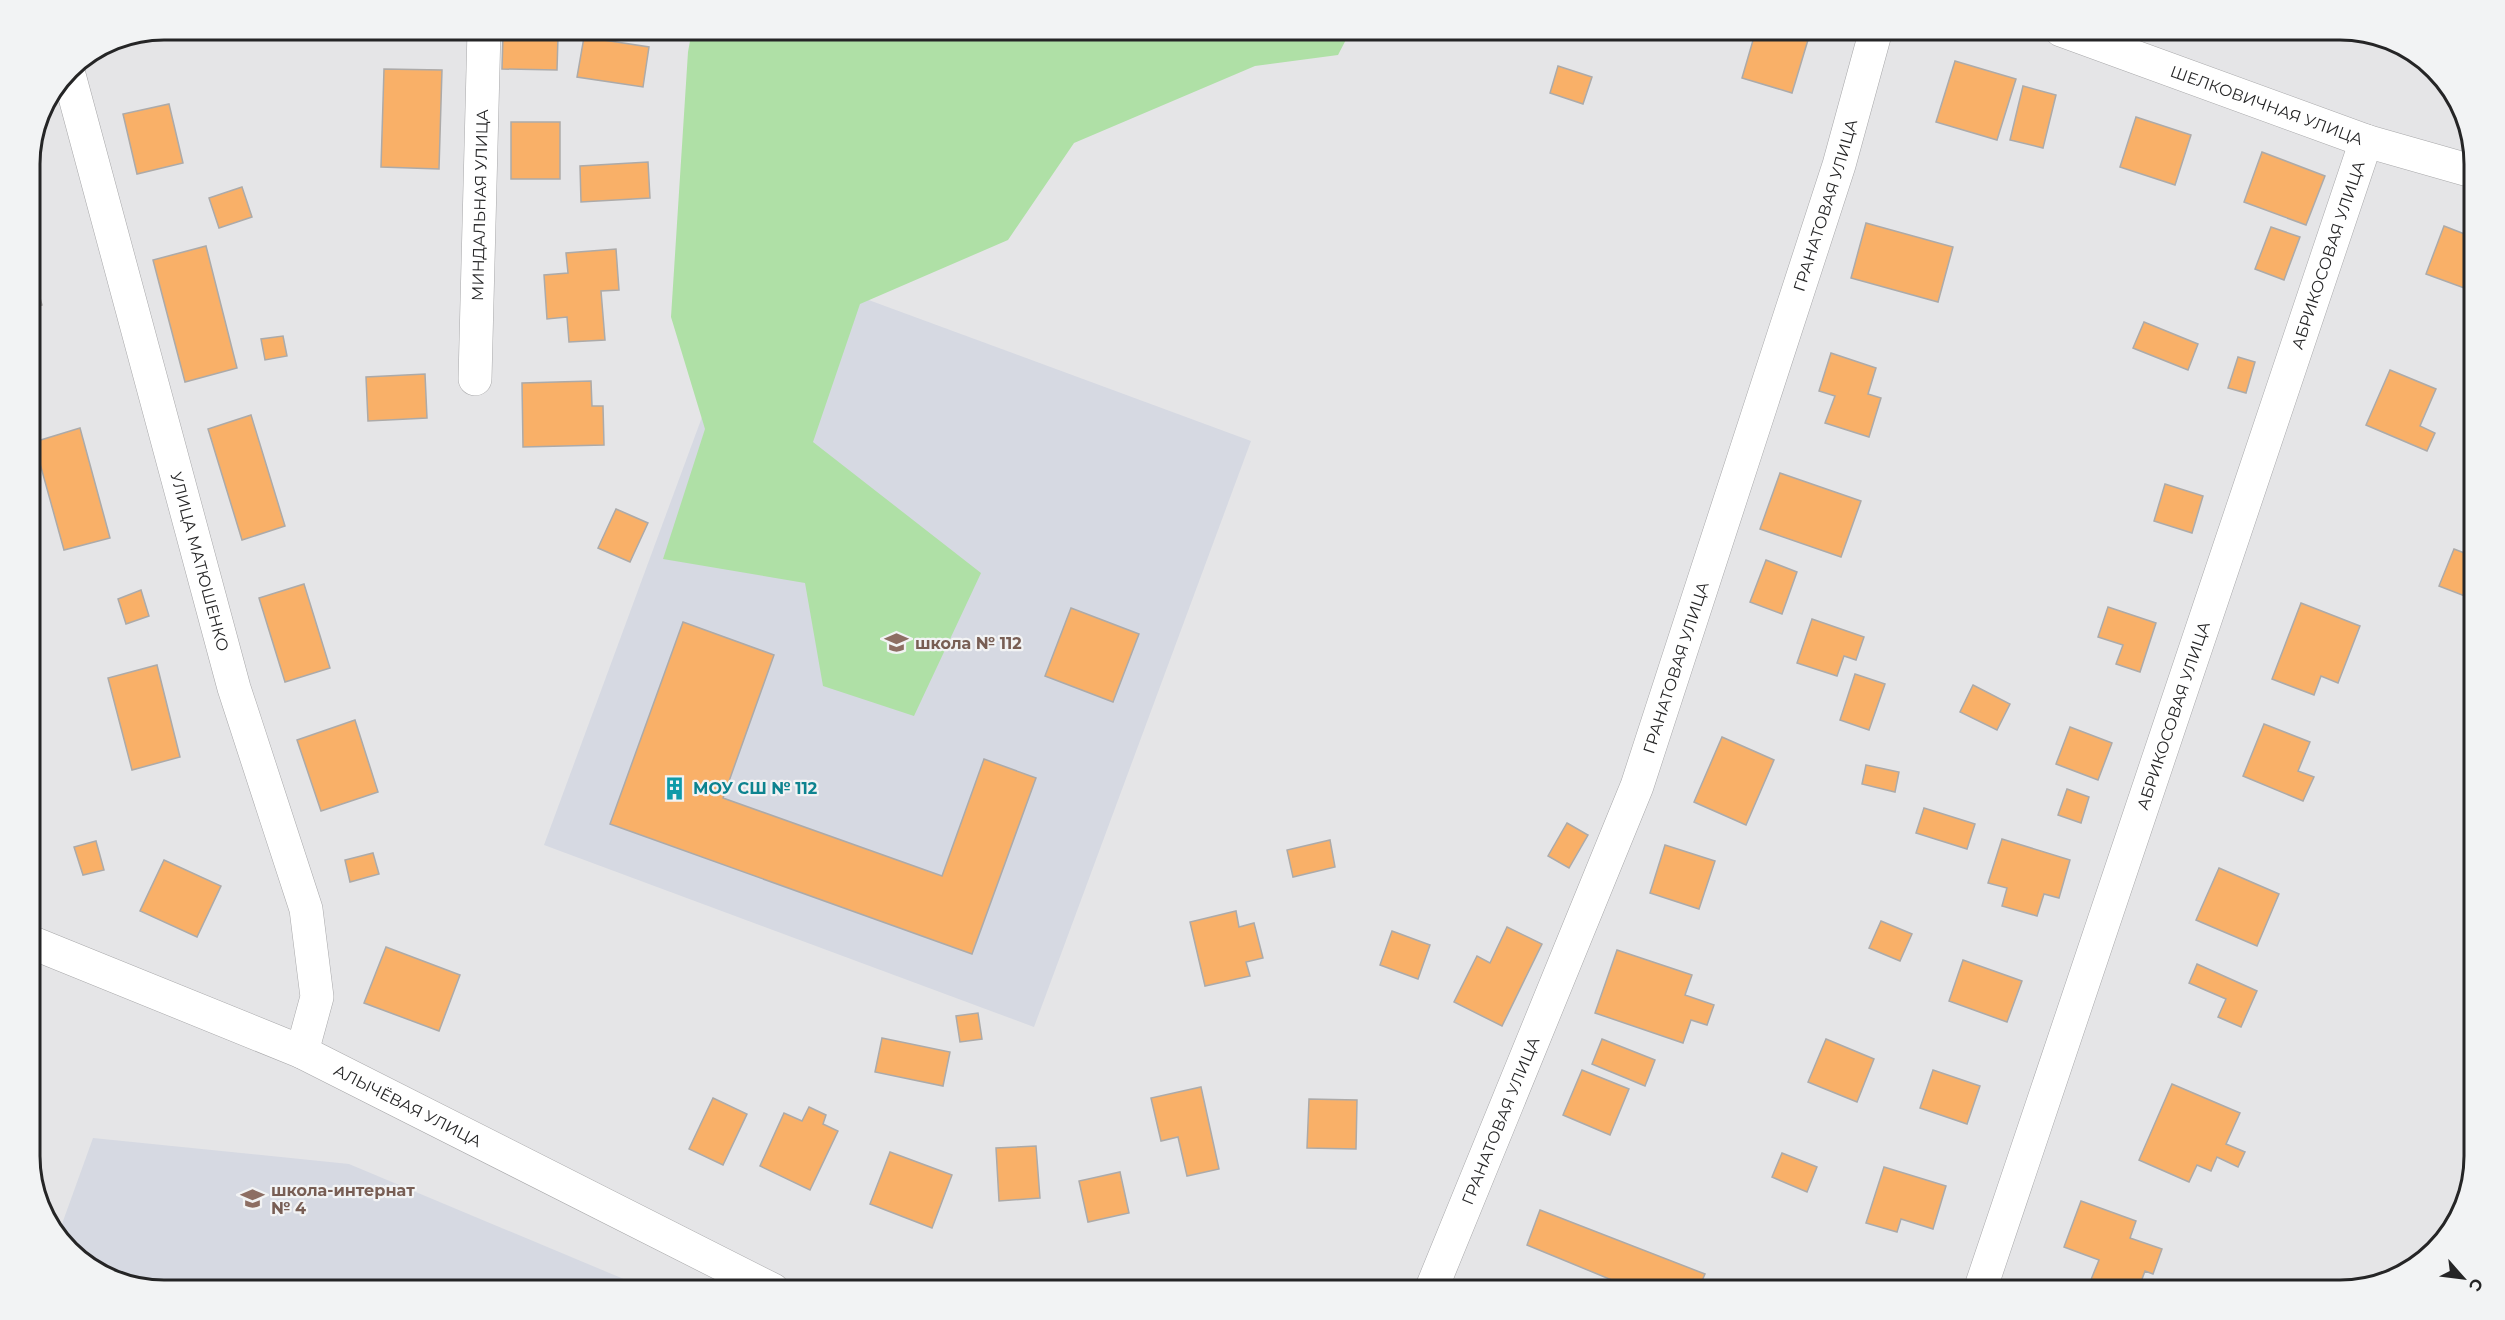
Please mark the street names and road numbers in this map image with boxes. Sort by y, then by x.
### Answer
street label: ШЕЛКОВИЧНАЯ УЛИЦА [2168,61,2366,149]
street label: МИНДАЛЬНАЯ УЛИЦА [468,109,491,301]
street label: ГРАНАТОВАЯ УЛИЦА [1789,117,1861,294]
street label: АБРИКОСОВАЯ УЛИЦА [2287,158,2368,352]
street label: УЛИЦА МАТЮШЕНКО [167,470,233,653]
street label: ГРАНАТОВАЯ УЛИЦА [1639,579,1712,756]
street label: АБРИКОСОВАЯ УЛИЦА [2133,619,2213,812]
street label: ГРАНАТОВАЯ УЛИЦА [1457,1034,1543,1207]
street label: АЛЫЧЁВАЯ УЛИЦА [331,1060,485,1151]

